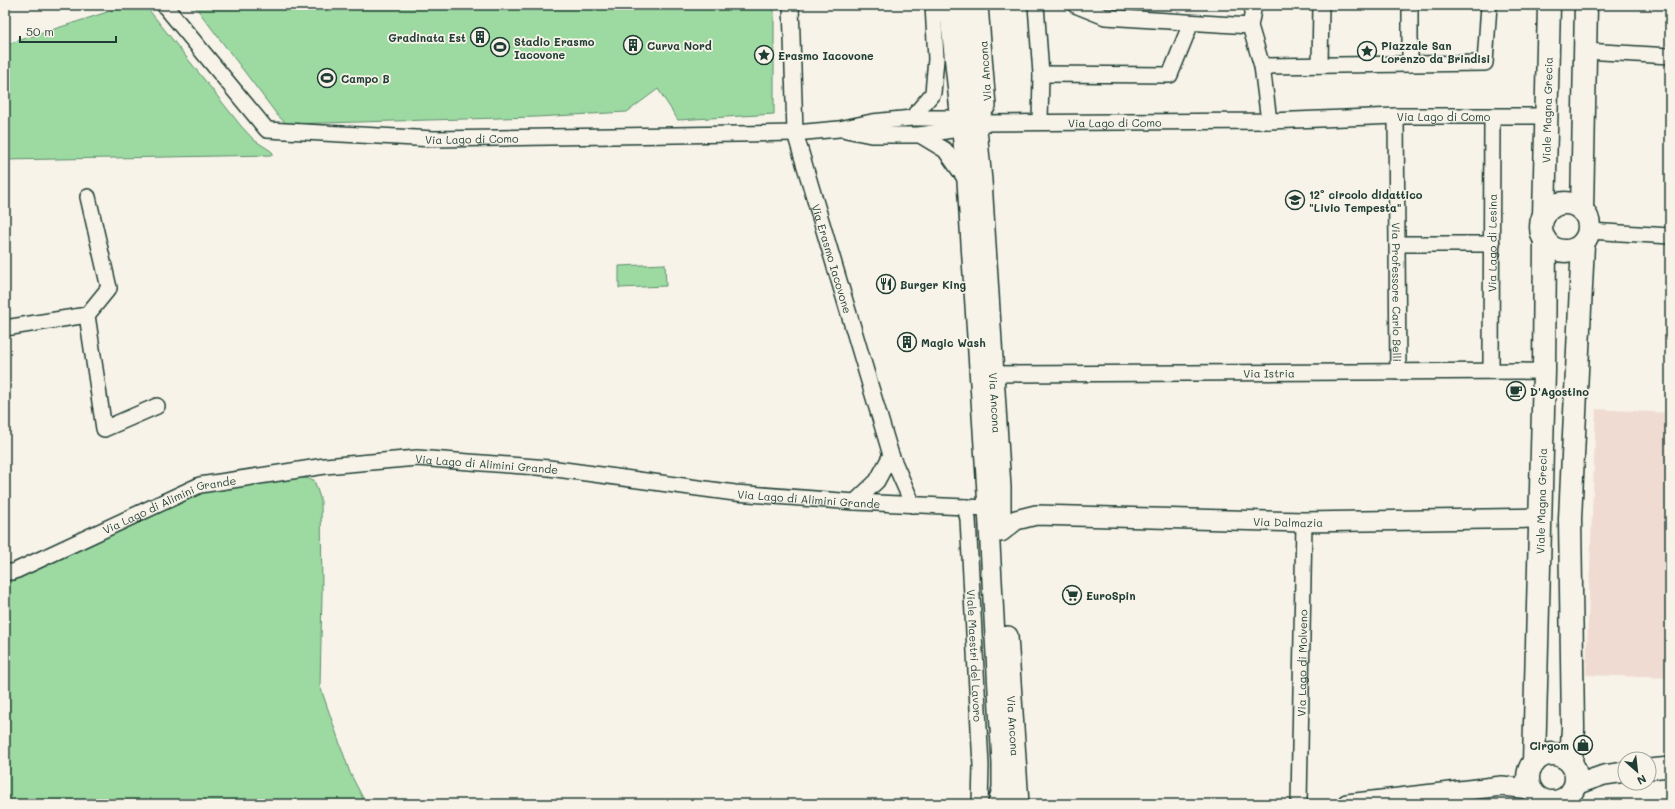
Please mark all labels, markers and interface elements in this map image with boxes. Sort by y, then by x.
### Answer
scale bar [20,18,116,44]
text: 50 m [26,23,54,39]
building icon: Gradinata Est [469,26,491,48]
place label: Gradinata Est [388,30,466,45]
place label: Stadio Erasmo Iacovone [514,34,595,62]
building icon: Curva Nord [622,34,644,56]
sports icon: Stadio Erasmo Iacovone [489,36,511,58]
place label: Curva Nord [647,38,712,53]
place label: Piazzale San Lorenzo da Brindisi [1381,38,1490,66]
street label: Via Ancona [975,40,995,102]
place icon: Piazzale San Lorenzo da Brindisi [1356,40,1378,62]
place icon: Erasmo Iacovone [753,44,775,66]
place label: Erasmo Iacovone [778,48,874,63]
street label: Viale Magna Grecia [1538,57,1555,163]
sports icon: Campo B [316,67,338,89]
place label: Campo B [341,71,390,86]
street label: Via Lago di Como [1397,109,1491,124]
street label: Via Lago di Como [1068,114,1162,130]
street label: Via Lago di Como [425,130,519,147]
place label: 12° circolo didattico "Livio Tempesta" [1309,187,1423,215]
school or university icon: 12° circolo didattico "Livio Tempesta" [1284,189,1306,211]
street label: Via Lago di Lesina [1484,194,1499,292]
street label: Via Erasmo Iacovone [809,202,856,315]
street label: Via Professore Carlo Belli [1389,222,1405,362]
restaurant icon: Burger King [875,273,897,295]
place label: Burger King [900,277,967,292]
building icon: Magic Wash [896,331,918,353]
place label: Magic Wash [921,335,986,350]
street label: Via Istria [1243,365,1295,380]
street label: Via Ancona [986,372,1005,434]
cafe icon: D'Agostino [1505,380,1527,402]
place label: D'Agostino [1530,384,1589,399]
street label: Viale Magna Grecia [1532,448,1550,554]
street label: Via Lago di Alimini Grande [415,450,559,477]
street label: Via Lago di Alimini Grande [100,472,237,537]
street label: Via Lago di Alimini Grande [737,486,881,511]
street label: Via Dalmazia [1253,513,1323,530]
supermarket icon: EuroSpin [1061,584,1083,606]
place label: EuroSpin [1086,588,1136,603]
street label: Viale Maestri del Lavoro [964,589,986,723]
street label: Via Lago di Molveno [1293,609,1310,717]
street label: Via Ancona [1004,695,1023,757]
shop icon: Cirgom [1572,734,1594,756]
place label: Cirgom [1529,738,1569,753]
north arrow [1617,751,1657,791]
text: N [1635,772,1649,789]

